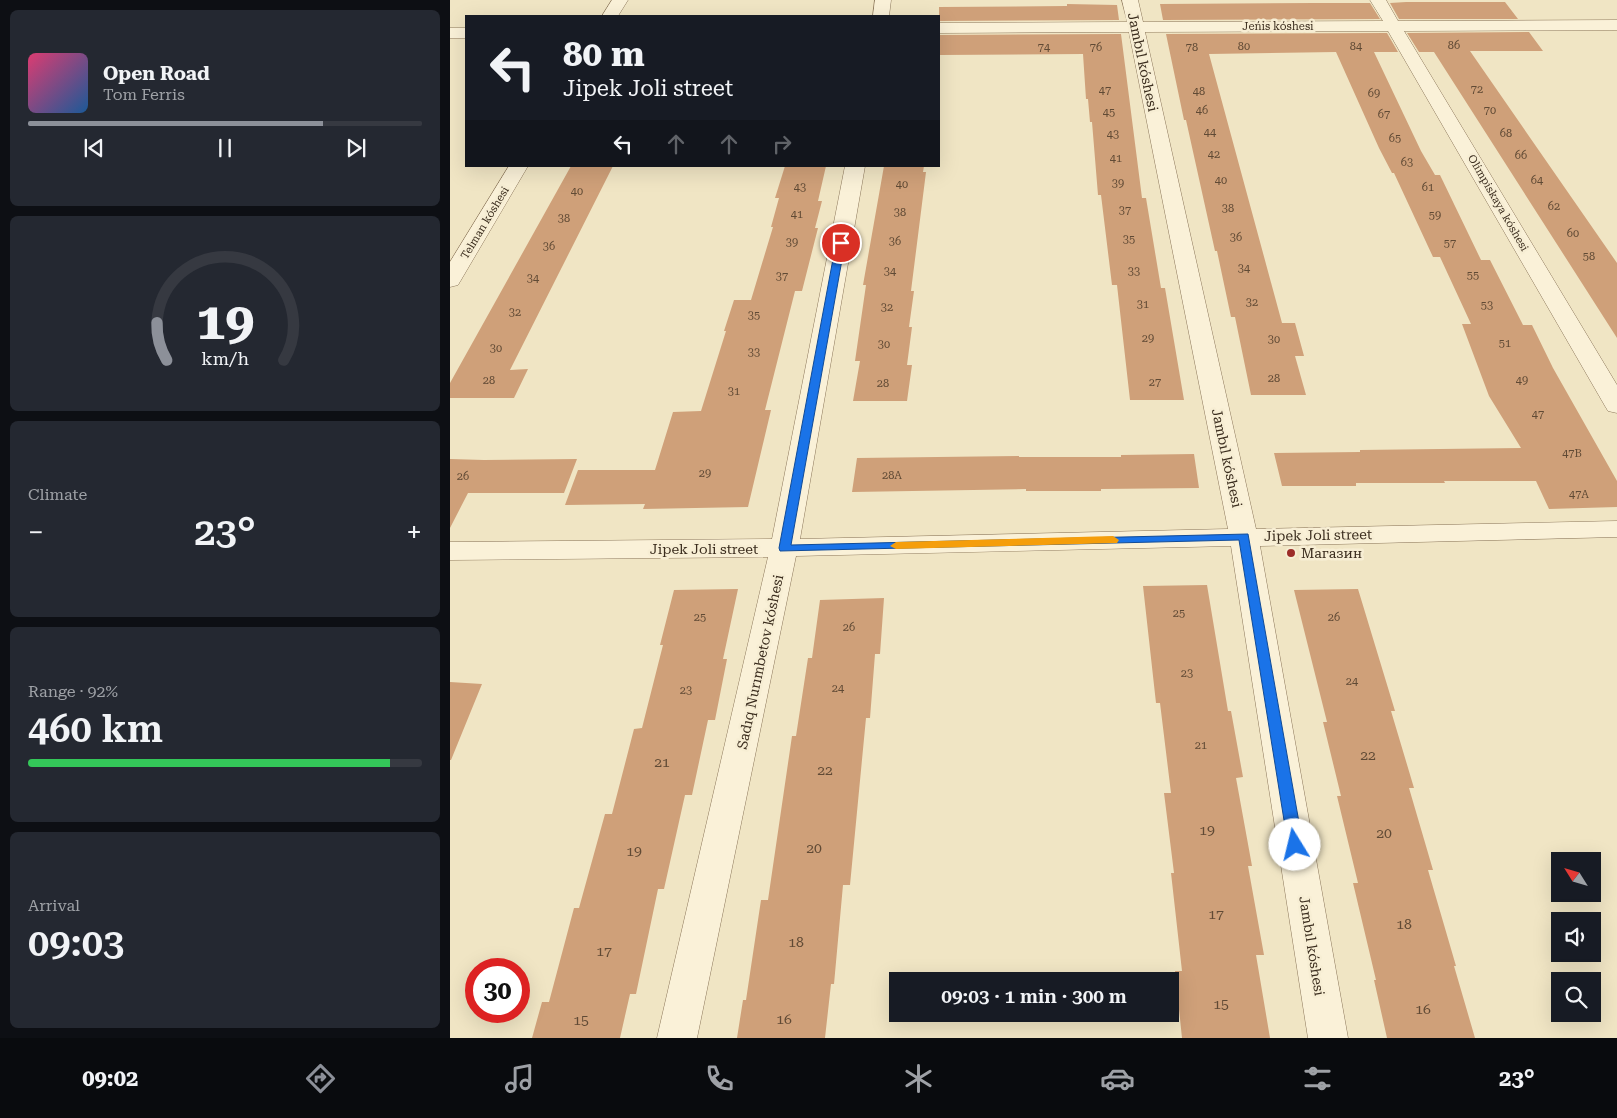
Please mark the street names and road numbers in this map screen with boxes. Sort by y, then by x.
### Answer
street label: Jambıl kóshesi [1125,11,1161,113]
street label: Jeńis kóshesi [1242,20,1314,33]
street label: Olimpiskaya kóshesi [1465,152,1531,254]
street label: Telman kóshesi [458,184,512,262]
street label: Jambıl kóshesi [1209,407,1245,509]
street label: Jipek Joli street [1264,526,1372,544]
street label: Jipek Joli street [650,541,758,557]
street label: Sadıq Nurımbetov kóshesi [734,573,786,751]
street label: Jambıl kóshesi [1296,895,1328,997]

